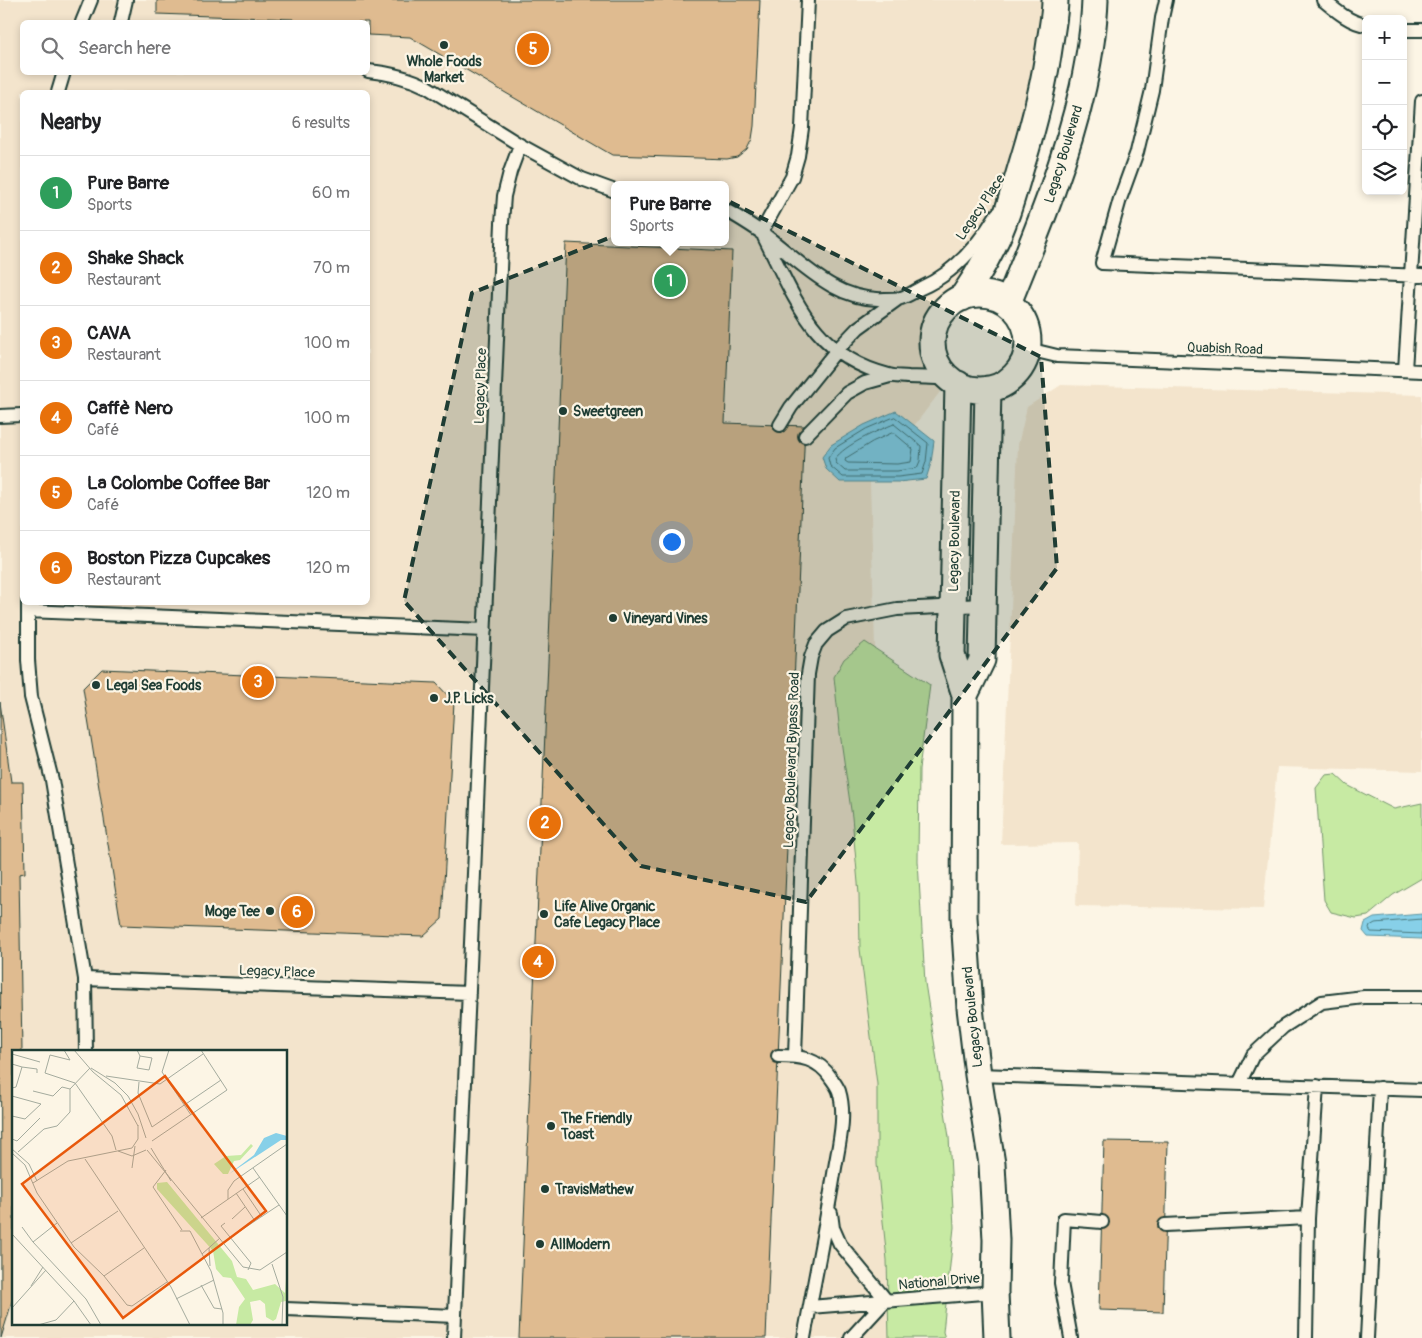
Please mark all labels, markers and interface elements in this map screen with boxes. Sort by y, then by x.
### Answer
map controls [1362,15,1407,195]
button: + [1362,15,1407,60]
search box [20,20,370,75]
pin: 5 [517,30,549,68]
icon: search [38,34,66,62]
text: Search here [78,36,171,60]
marker: Whole Foods Market [438,39,450,51]
place label: Whole Foods Market [406,53,482,86]
button: − [1362,60,1407,105]
street label: Legacy Boulevard [1040,103,1086,205]
button: locate [1362,105,1407,150]
text: Nearby [40,109,101,136]
text: 6 results [292,113,350,133]
button: layers [1362,150,1407,195]
text: Pure Barre [87,171,169,195]
street label: Legacy Place [952,171,1009,244]
popup [611,181,729,246]
text: 1 [53,183,59,203]
text: 60 m [312,183,350,203]
text: Pure Barre [629,192,711,216]
text: Sports [87,195,132,215]
text: Sports [629,216,674,236]
text: Shake Shack [87,246,184,270]
text: 2 [52,258,60,278]
text: 70 m [313,258,350,278]
pin: 1 [654,262,686,300]
text: Restaurant [87,270,161,290]
text: CAVA [87,321,131,345]
text: 3 [52,333,60,353]
text: 100 m [304,333,350,353]
street label: Quabish Road [1187,339,1264,358]
text: Restaurant [87,345,161,365]
street label: Legacy Place [471,348,490,424]
text: Caffè Nero [87,396,173,420]
place label: Sweetgreen [573,403,643,420]
marker: Sweetgreen [557,405,569,417]
text: 4 [51,408,61,428]
text: 100 m [304,408,350,428]
text: Café [87,420,119,440]
text: La Colombe Coffee Bar [87,471,270,495]
text: 5 [52,483,60,503]
text: 120 m [306,483,350,503]
street label: Legacy Boulevard [945,490,964,592]
text: Café [87,495,119,515]
your location [659,529,685,555]
text: Boston Pizza Cupcakes [87,546,270,570]
text: 6 [51,558,61,578]
text: 120 m [306,558,350,578]
text: Restaurant [87,570,161,590]
place label: Vineyard Vines [623,610,708,627]
marker: Vineyard Vines [607,612,619,624]
pin: 3 [242,663,274,701]
street label: Legacy Boulevard Bypass Road [780,672,803,848]
place label: Legal Sea Foods [106,677,202,694]
marker: Legal Sea Foods [90,679,102,691]
place label: J.P. Licks [444,690,494,707]
marker: J.P. Licks [428,692,440,704]
pin: 2 [529,804,561,842]
pin: 6 [281,893,313,931]
place label: Life Alive Organic Cafe Legacy Place [554,898,661,931]
place label: Moge Tee [205,903,261,920]
marker: Moge Tee [264,905,276,917]
marker: Life Alive Organic Cafe Legacy Place [538,908,550,920]
pin: 4 [522,943,554,981]
street label: Legacy Place [239,962,315,981]
street label: Legacy Boulevard [959,965,986,1068]
inset map [12,1050,288,1326]
place label: The Friendly Toast [560,1110,632,1143]
marker: The Friendly Toast [545,1120,557,1132]
place label: TravisMathew [554,1181,634,1198]
marker: TravisMathew [539,1183,551,1195]
place label: AllModern [550,1236,610,1253]
marker: AllModern [534,1238,546,1250]
street label: National Drive [898,1269,981,1294]

